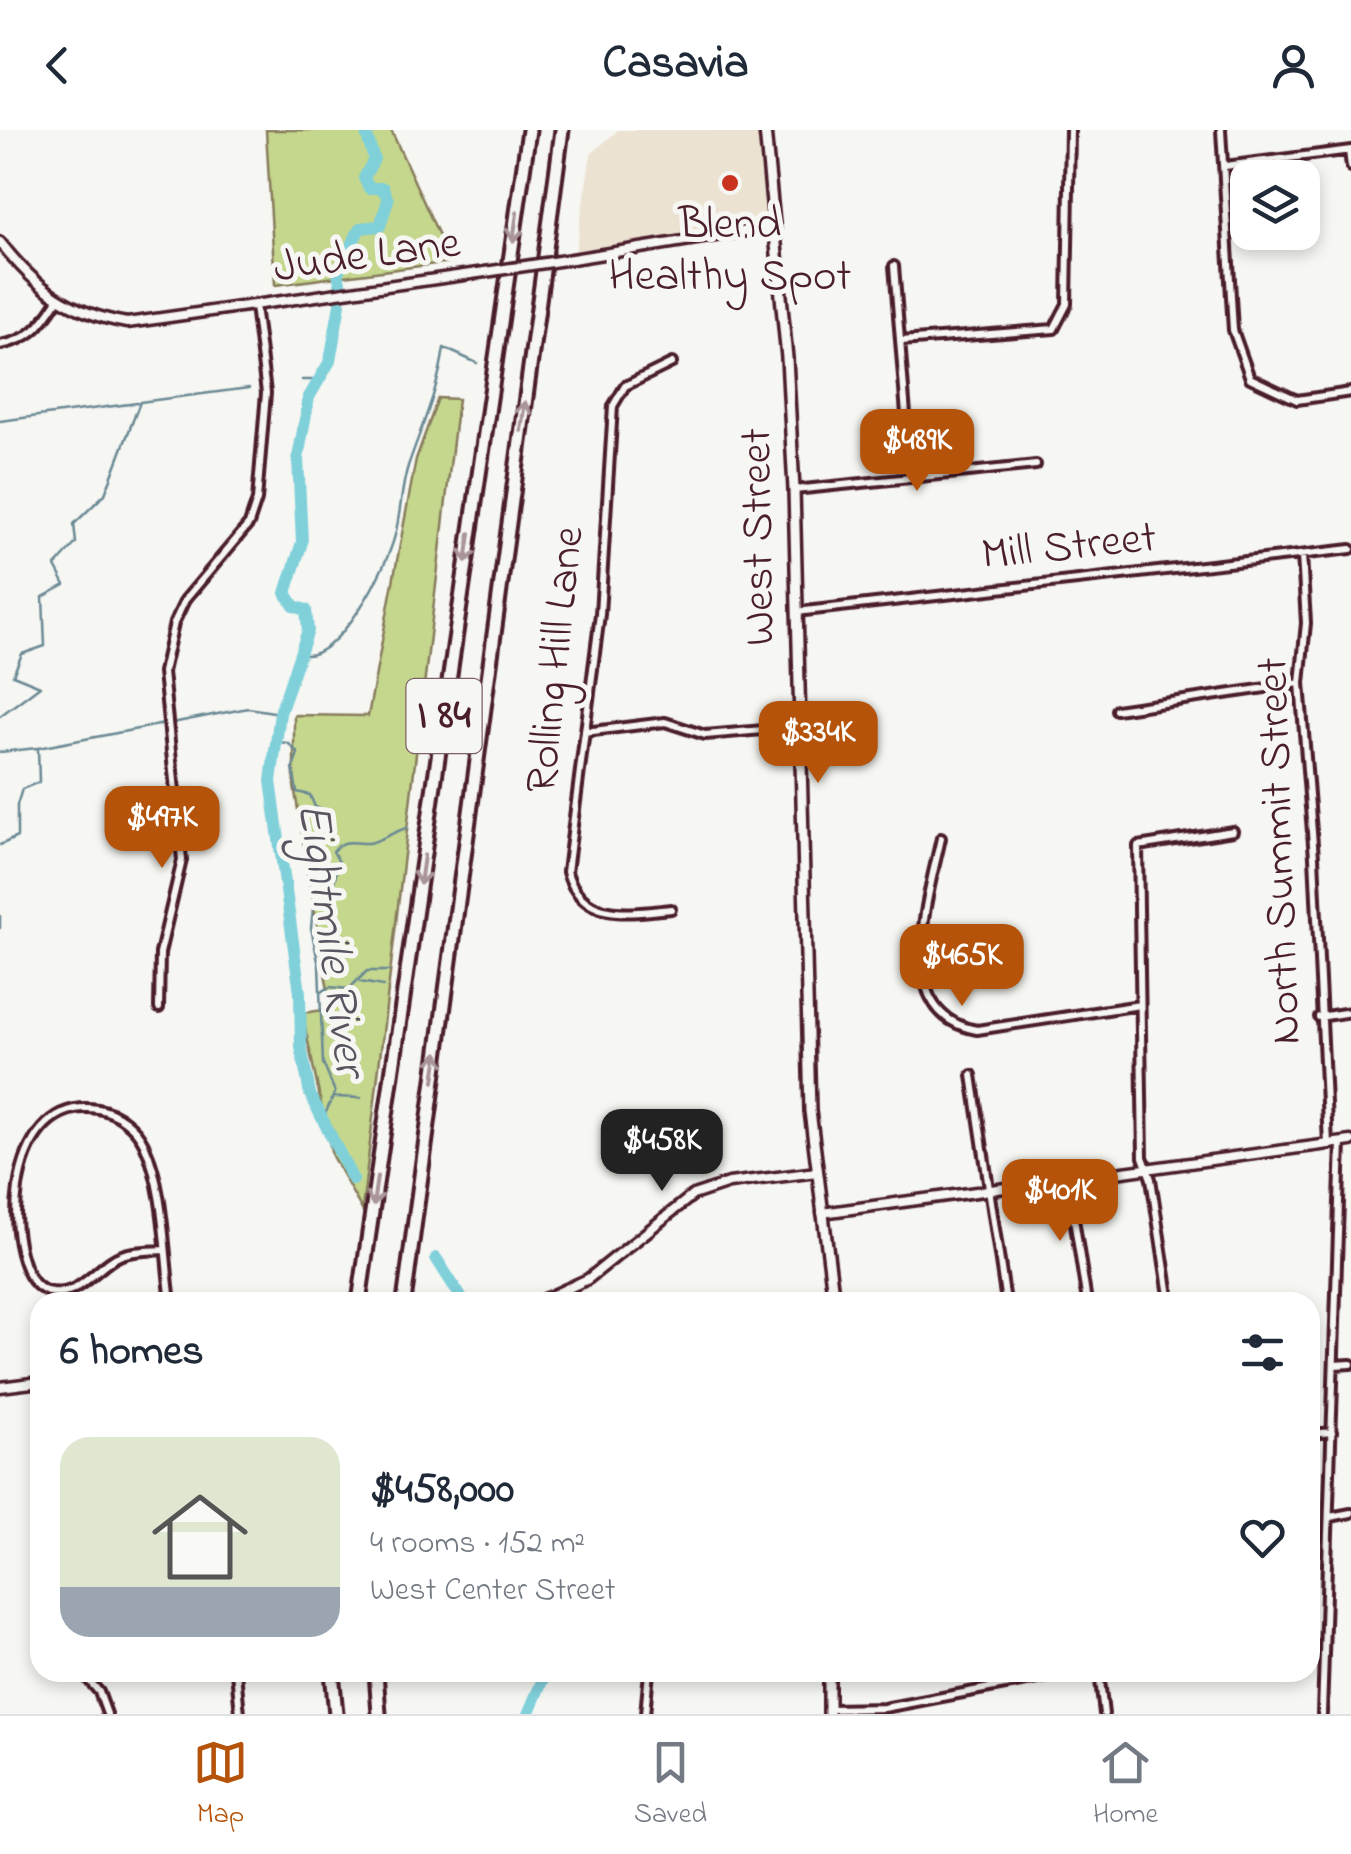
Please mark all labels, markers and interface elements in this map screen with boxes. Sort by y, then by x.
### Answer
text: Casavia [603,32,748,98]
icon: back [30,38,85,93]
icon: person [1266,38,1321,93]
map controls [1230,160,1320,250]
button: layers [1230,160,1320,250]
marker: Blend Healthy Spot [719,172,741,194]
place label: Blend Healthy Spot [609,193,851,311]
one-way arrow [505,210,523,242]
street label: Jude Lane [270,211,465,303]
one-way arrow [515,401,533,433]
pin: $489K [847,409,987,494]
text: $489K [882,418,952,465]
street label: West Street [725,428,795,646]
street label: Mill Street [978,506,1160,590]
street label: Rolling Hill Lane [510,523,605,797]
one-way arrow [458,531,476,564]
street label: North Summit Street [1241,656,1321,1046]
road number: I 84 [406,679,482,753]
pin: $334K [748,701,888,786]
text: $334K [781,710,855,757]
pin: $497K [92,786,232,871]
text: $497K [127,795,197,842]
water label: Eightmile River [275,798,385,1085]
one-way arrow [412,853,430,885]
pin: $465K [892,924,1032,1009]
text: $465K [922,933,1002,980]
one-way arrow [427,1051,445,1084]
pin: $458K [592,1109,732,1194]
text: $458K [623,1118,701,1165]
pin: $401K [990,1159,1130,1244]
text: $401K [1024,1168,1096,1215]
one-way arrow [366,1175,384,1207]
text: 6 homes [60,1322,204,1383]
icon: filters [1235,1325,1290,1380]
text: $458,000 [370,1460,514,1521]
icon: home [140,1477,260,1597]
icon: heart [1235,1510,1290,1565]
text: 4 rooms · 152 m² [370,1521,585,1568]
text: West Center Street [370,1568,616,1615]
tab: Map [193,1735,248,1836]
tab: Saved [634,1735,707,1836]
tab: Home [1093,1735,1158,1836]

